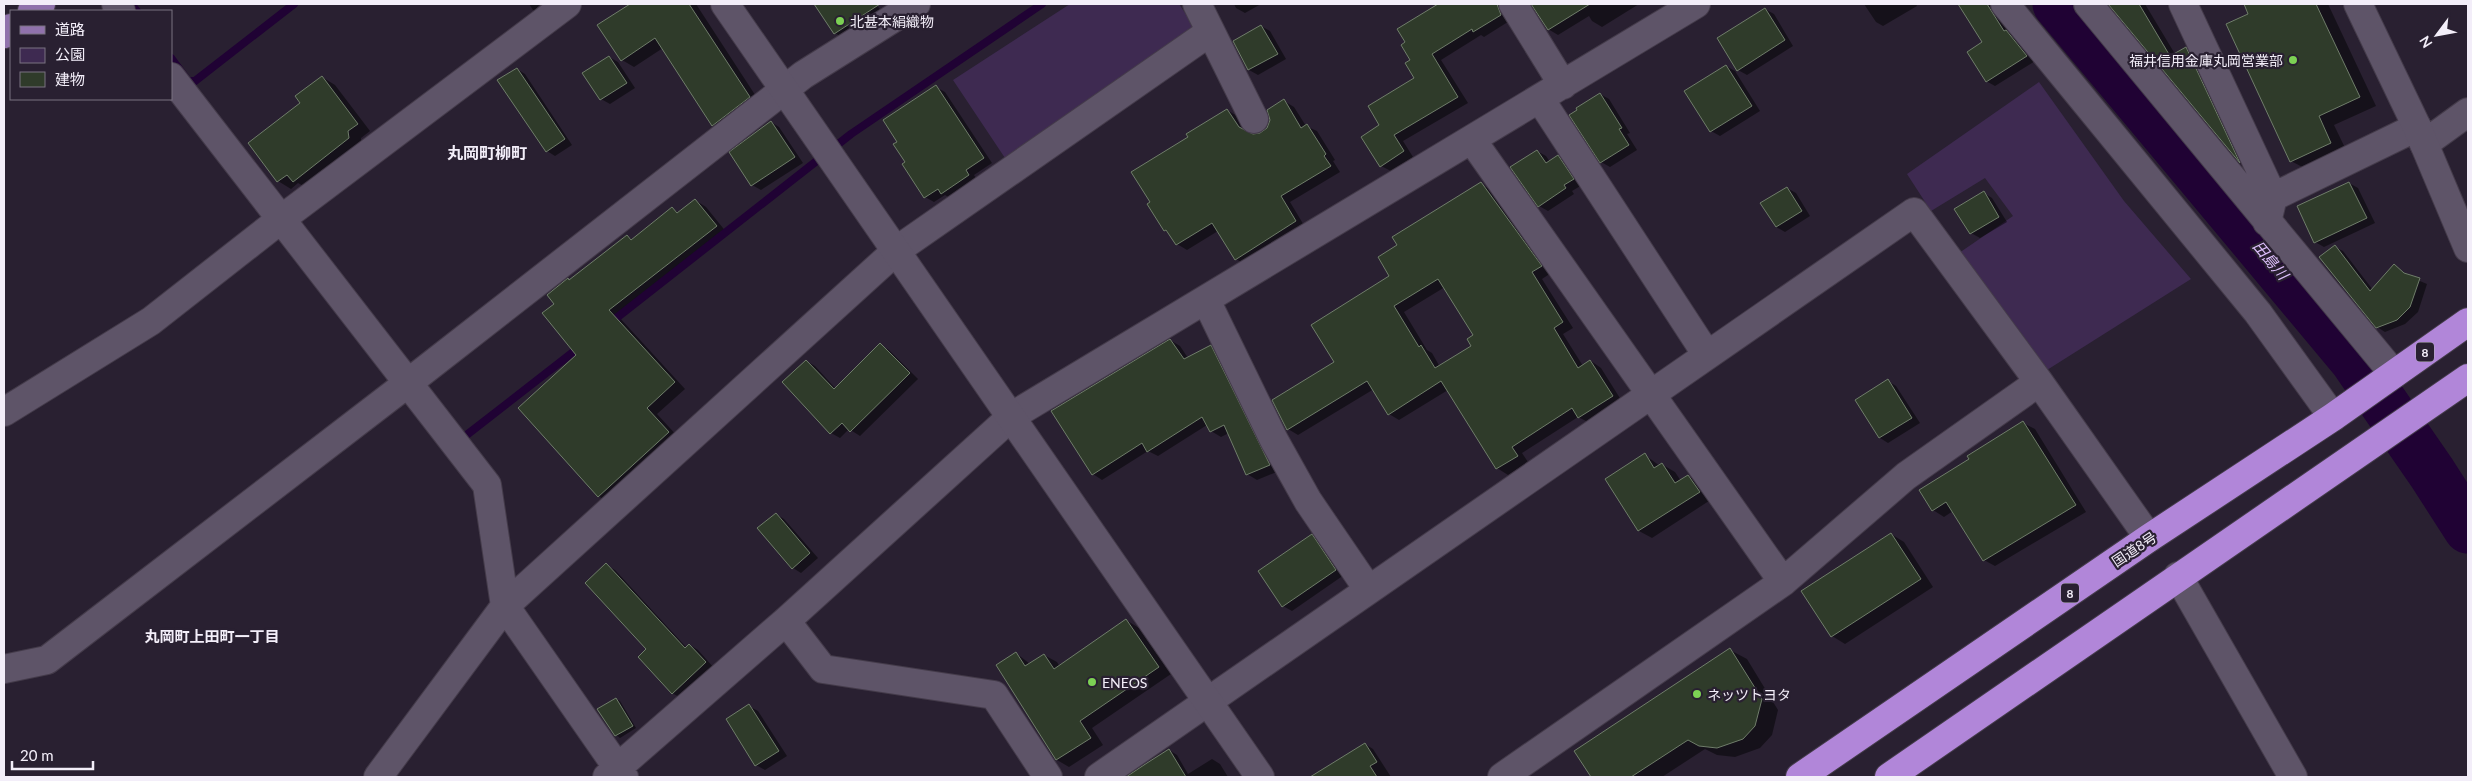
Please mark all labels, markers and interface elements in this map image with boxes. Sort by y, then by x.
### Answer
legend [10,10,172,100]
north arrow [2412,10,2462,60]
place label: 北甚本絹織物 [850,13,934,30]
marker: 北甚本絹織物 [834,15,846,27]
text: 道路 [55,20,85,38]
text: N [2415,33,2436,51]
text: 公園 [55,45,85,63]
place label: 福井信用金庫丸岡営業部 [2129,52,2283,69]
marker: 福井信用金庫丸岡営業部 [2287,54,2299,66]
text: 建物 [55,70,85,88]
district label: 丸岡町柳町 [447,143,527,162]
water label: 田島川 [2250,237,2294,285]
road number: 8 [2416,342,2434,362]
street label: 国道8号 [2108,528,2160,570]
road number: 8 [2061,584,2079,602]
district label: 丸岡町上田町一丁目 [144,627,280,645]
place label: ENEOS [1102,674,1147,691]
marker: ENEOS [1086,676,1098,688]
place label: ネッツトヨタ [1707,686,1791,703]
marker: ネッツトヨタ [1691,688,1703,700]
scale bar [12,738,94,770]
text: 20 m [20,746,54,764]

